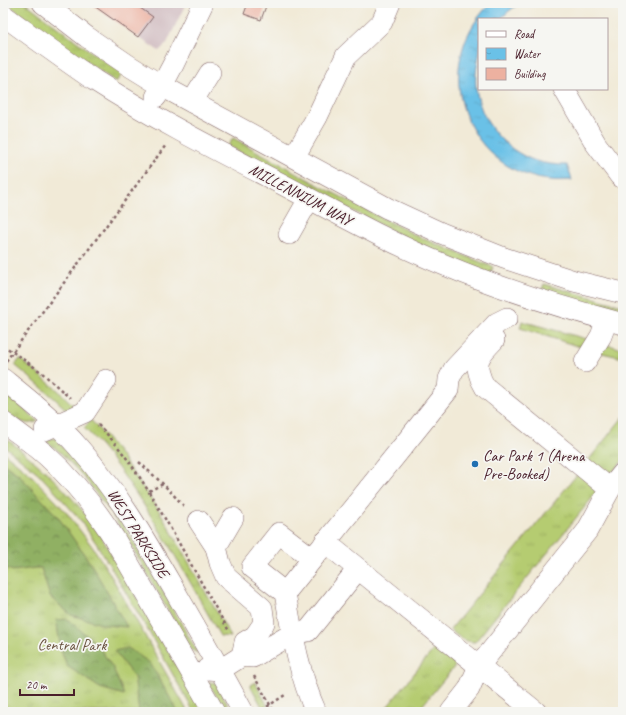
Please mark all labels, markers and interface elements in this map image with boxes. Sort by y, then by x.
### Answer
legend [478,18,608,90]
text: Road [514,26,536,42]
text: Water [514,46,542,62]
text: Building [514,66,546,82]
street label: MILLENNIUM WAY [246,159,358,232]
place label: Car Park 1 (Arena Pre-Booked) [483,446,586,484]
marker: Car Park 1 (Arena Pre-Booked) [470,459,480,469]
street label: WEST PARKSIDE [103,485,175,584]
park label: Central Park [38,635,108,655]
scale bar [20,671,74,697]
text: 20 m [26,677,48,693]

